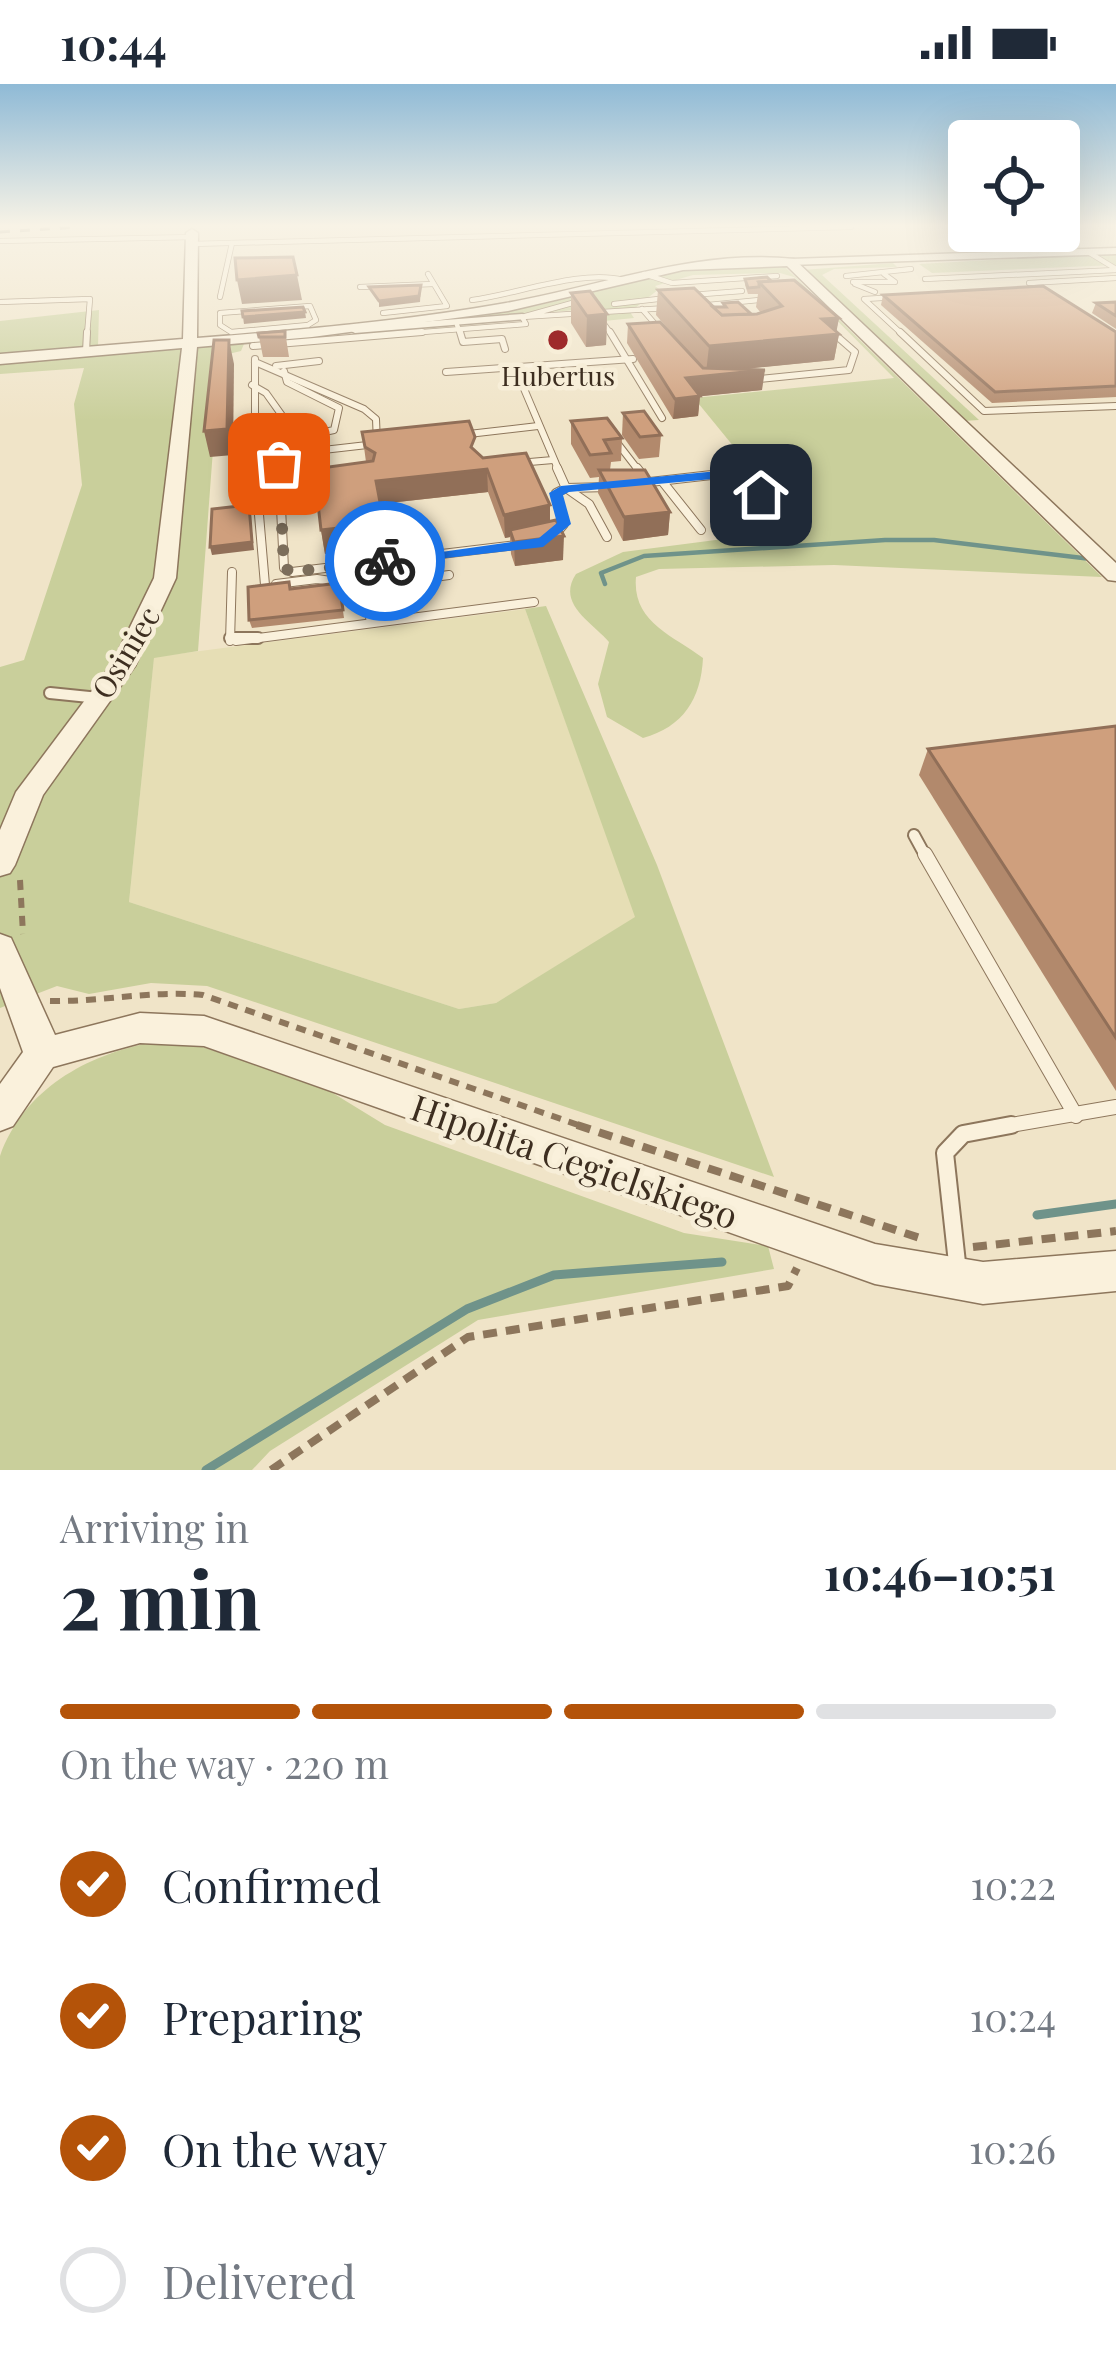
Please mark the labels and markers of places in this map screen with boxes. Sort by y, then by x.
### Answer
marker: Hubertus [545,327,571,353]
place label: Hubertus [501,357,615,393]
pin [228,413,330,515]
pin [710,444,812,546]

